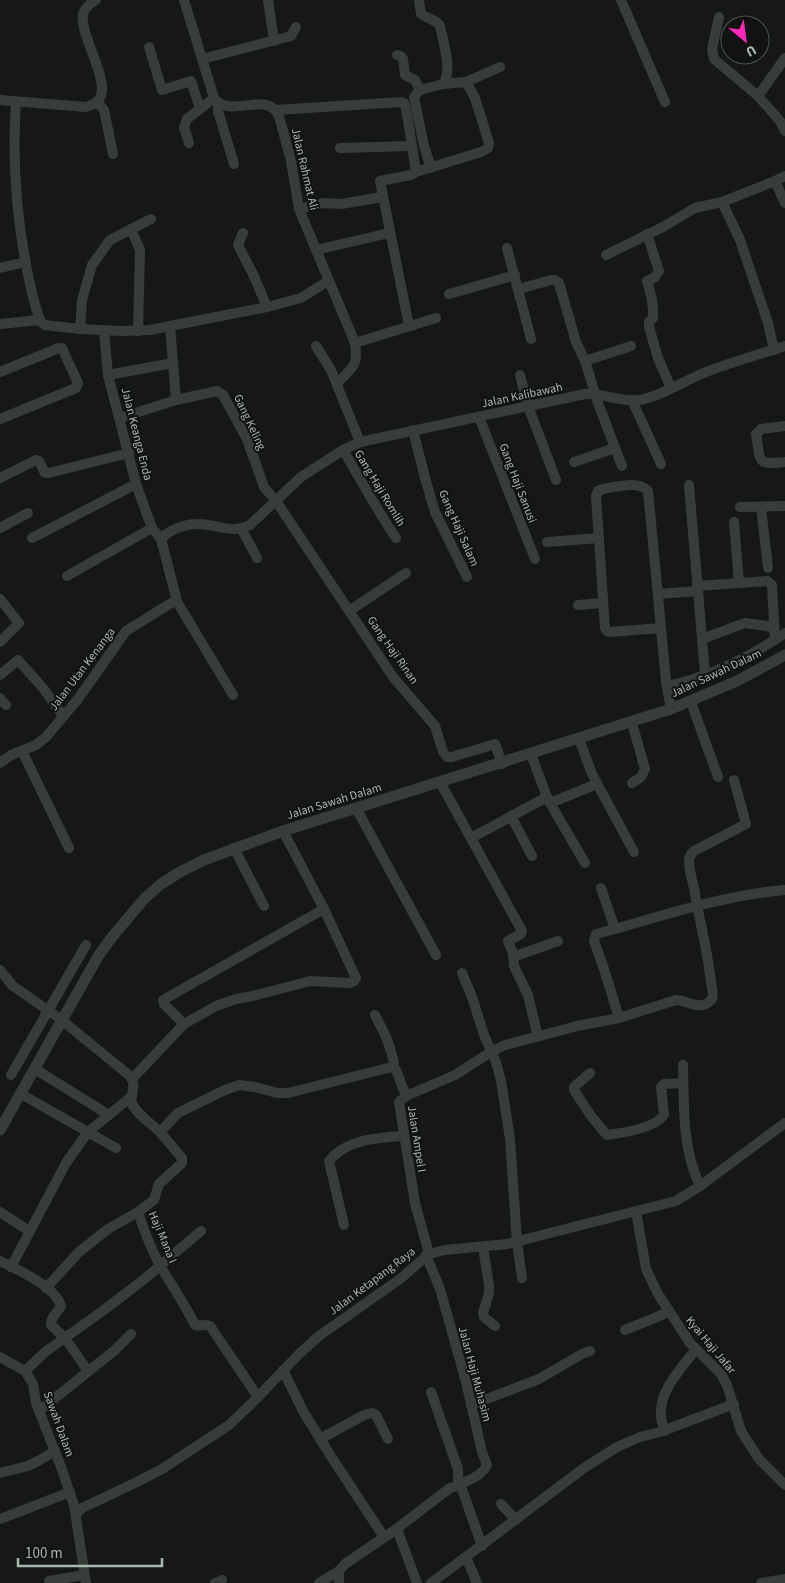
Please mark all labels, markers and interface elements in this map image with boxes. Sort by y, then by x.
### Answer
north arrow [720,15,770,65]
text: U [742,39,760,61]
street label: Jalan Rahmat Ali [287,126,322,212]
street label: Jalan Kalibawah [480,379,564,412]
street label: Jalan Keanga Enda [117,386,156,482]
street label: Gang Keling [229,391,270,453]
street label: Gang Haji Sanusi [495,441,541,526]
street label: Gang Haji Romlih [350,447,409,530]
street label: Gang Haji Salam [434,487,483,569]
street label: Gang Haji Rinan [363,613,422,688]
street label: Jalan Utan Kenanga [45,624,119,714]
street label: Jalan Sawah Dalam [668,645,764,702]
street label: Jalan Sawah Dalam [285,779,384,824]
street label: Jalan Ampel I [403,1104,430,1174]
street label: Haji Mana I [144,1208,181,1266]
street label: Jalan Ketapang Raya [326,1243,419,1320]
street label: Kyai Haji Jafar [681,1313,740,1379]
street label: Jalan Haji Muhasim [454,1325,495,1424]
street label: Sawah Dalam [39,1389,78,1459]
scale bar [18,1536,161,1568]
text: 100 m [25,1543,63,1564]

